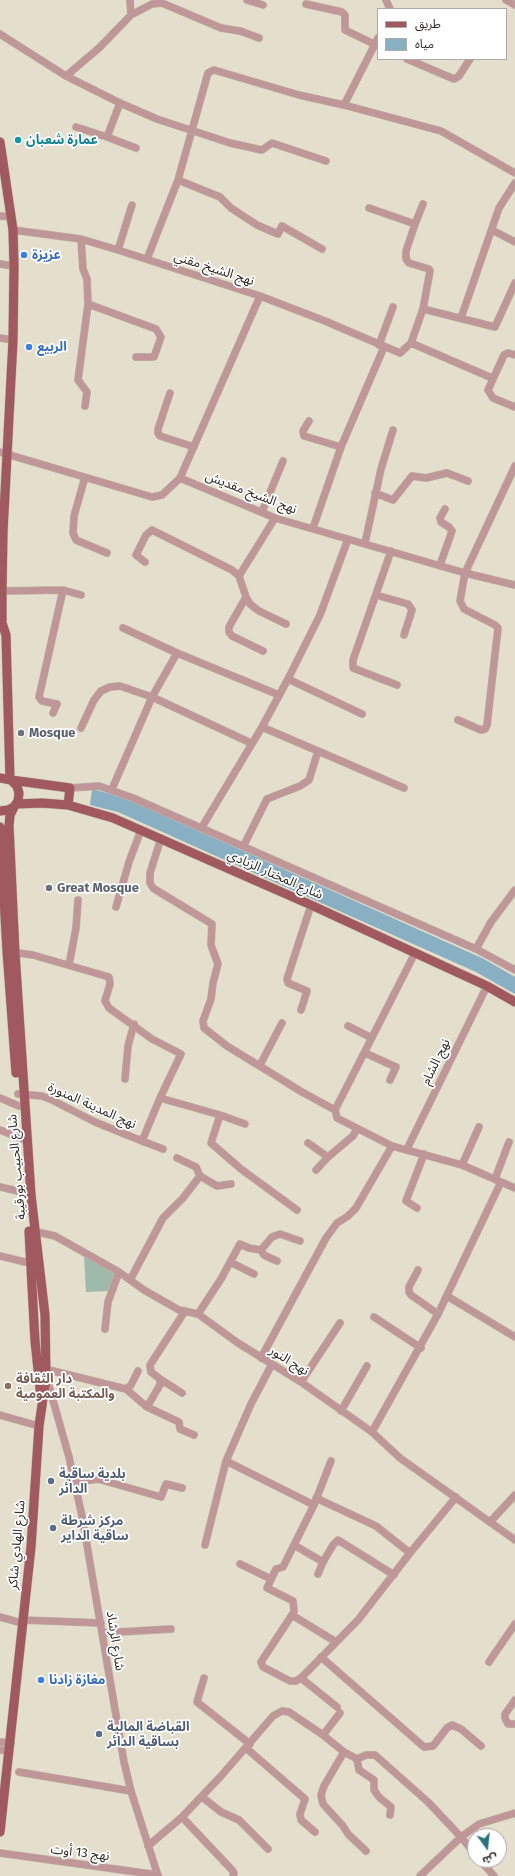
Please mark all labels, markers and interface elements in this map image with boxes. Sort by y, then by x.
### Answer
legend [377,8,507,60]
text: طريق [415,17,441,31]
text: مياه [415,37,434,51]
place label: عمارة شعبان [26,132,98,148]
marker: عمارة شعبان [13,135,23,145]
place label: عزيزة [32,247,61,263]
street label: نهج الشيخ مقني [172,249,256,289]
marker: عزيزة [19,250,29,260]
place label: الربيع [37,339,67,355]
marker: الربيع [24,342,34,352]
street label: نهج الشيخ مقديش [203,468,299,518]
place label: Mosque [29,725,76,741]
marker: Mosque [16,728,26,738]
street label: شارع المختار الزيادي [225,847,325,903]
place label: Great Mosque [57,880,139,896]
marker: Great Mosque [44,883,54,893]
street label: نهج الشام [418,1036,454,1088]
street label: نهج المدينة المنورة [45,1080,139,1132]
street label: شارع الحبيب بورقيبة [5,1114,29,1220]
street label: نهج النور [266,1343,312,1379]
place label: دار الثقافة والمكتبة العمومية [16,1371,115,1402]
marker: دار الثقافة والمكتبة العمومية [3,1381,13,1391]
place label: بلدية ساقية الدائر [59,1466,126,1497]
marker: بلدية ساقية الدائر [46,1476,56,1486]
street label: شارع الهادي شاكر [5,1500,29,1590]
place label: مركز شرطة ساقية الداير [61,1513,129,1544]
marker: مركز شرطة ساقية الداير [48,1523,58,1533]
street label: شارع الرشاد [103,1610,127,1672]
place label: مغازة زادنا [49,1672,105,1688]
marker: مغازة زادنا [36,1675,46,1685]
place label: القباضة المالية بساقية الدائر [107,1719,189,1750]
marker: القباضة المالية بساقية الدائر [94,1729,104,1739]
north arrow [467,1828,507,1868]
street label: نهج 13 أوت [50,1842,110,1864]
text: ش [481,1851,499,1867]

